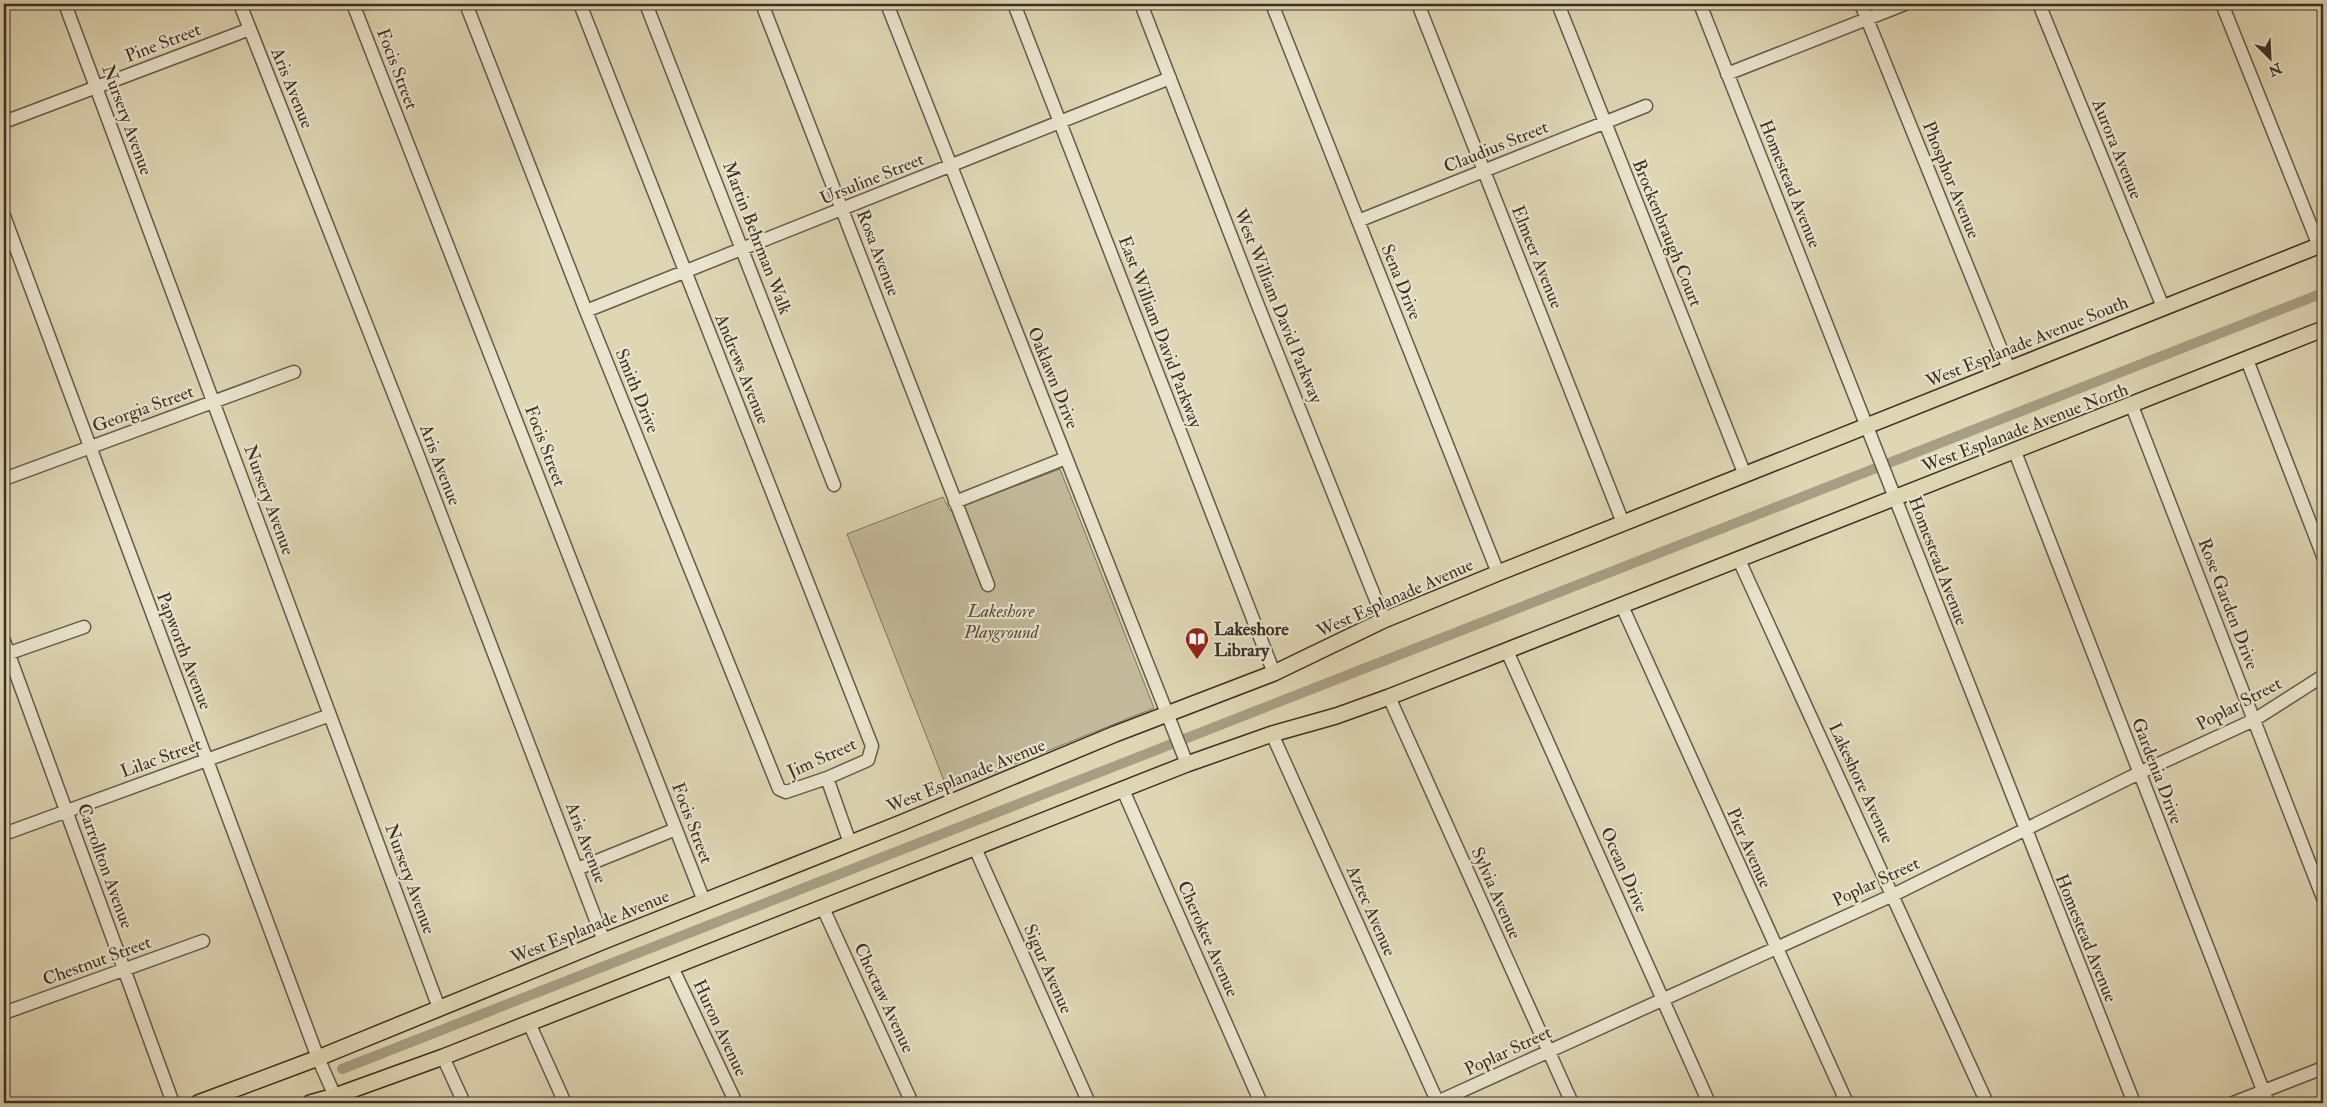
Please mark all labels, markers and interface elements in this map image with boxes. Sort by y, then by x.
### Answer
street label: Pine Street [122,18,204,68]
street label: Focis Street [371,25,423,113]
north arrow [2244,32,2294,82]
street label: Aris Avenue [265,43,319,132]
text: N [2265,59,2285,80]
street label: Nursery Avenue [96,62,158,179]
street label: Aurora Avenue [2086,95,2148,203]
street label: Claudius Street [1440,116,1552,178]
street label: Homestead Avenue [1754,117,1826,252]
street label: Phosphor Avenue [1917,118,1985,242]
street label: Ursuline Street [817,148,928,210]
street label: Brockenbraugh Court [1627,156,1707,310]
street label: Martin Behrman Walk [717,158,797,318]
street label: Elmeer Avenue [1506,202,1568,312]
street label: West William David Parkway [1228,204,1328,408]
street label: Rosa Avenue [851,206,905,300]
street label: East William David Parkway [1113,233,1208,432]
street label: Sena Drive [1375,241,1427,323]
street label: West Esplanade Avenue South [1922,291,2132,394]
street label: Andrews Avenue [709,310,775,428]
street label: Oaklawn Drive [1022,324,1084,433]
street label: Smith Drive [610,345,664,437]
street label: West Esplanade Avenue North [1918,378,2132,478]
street label: Georgia Street [89,380,197,438]
street label: Focis Street [519,402,571,490]
street label: Aris Avenue [414,420,466,509]
street label: Nursery Avenue [238,442,300,559]
street label: Homestead Avenue [1903,493,1973,629]
street label: Rose Garden Drive [2192,535,2264,673]
street label: West Esplanade Avenue [1312,553,1477,643]
street label: Papworth Avenue [151,589,217,713]
park label: Lakeshore Playground [963,600,1040,644]
place label: Lakeshore Library [1214,618,1289,662]
library icon: Lakeshore Library [1184,626,1210,660]
street label: Poplar Street [2192,672,2286,736]
street label: Gardenia Drive [2126,715,2188,828]
street label: Lakeshore Avenue [1823,719,1899,847]
street label: Lilac Street [117,733,205,783]
street label: Jim Street [783,733,860,784]
street label: West Esplanade Avenue [882,733,1049,819]
street label: Focis Street [666,779,718,867]
street label: Aris Avenue [560,798,612,887]
street label: Carrollton Avenue [72,800,138,932]
street label: Pier Avenue [1721,804,1777,892]
street label: Nursery Avenue [379,821,441,938]
street label: Ocean Drive [1595,824,1653,917]
street label: Sylvia Avenue [1466,844,1527,943]
street label: Poplar Street [1829,852,1923,912]
street label: Aztec Avenue [1340,861,1401,960]
street label: Homestead Avenue [2050,871,2122,1006]
street label: Cherokee Avenue [1172,877,1244,1001]
street label: West Esplanade Avenue [506,884,673,970]
street label: Sigur Avenue [1018,921,1078,1018]
street label: Chestnut Street [40,931,154,991]
street label: Choctaw Avenue [849,939,920,1057]
street label: Huron Avenue [688,976,753,1081]
street label: Poplar Street [1461,1021,1555,1081]

